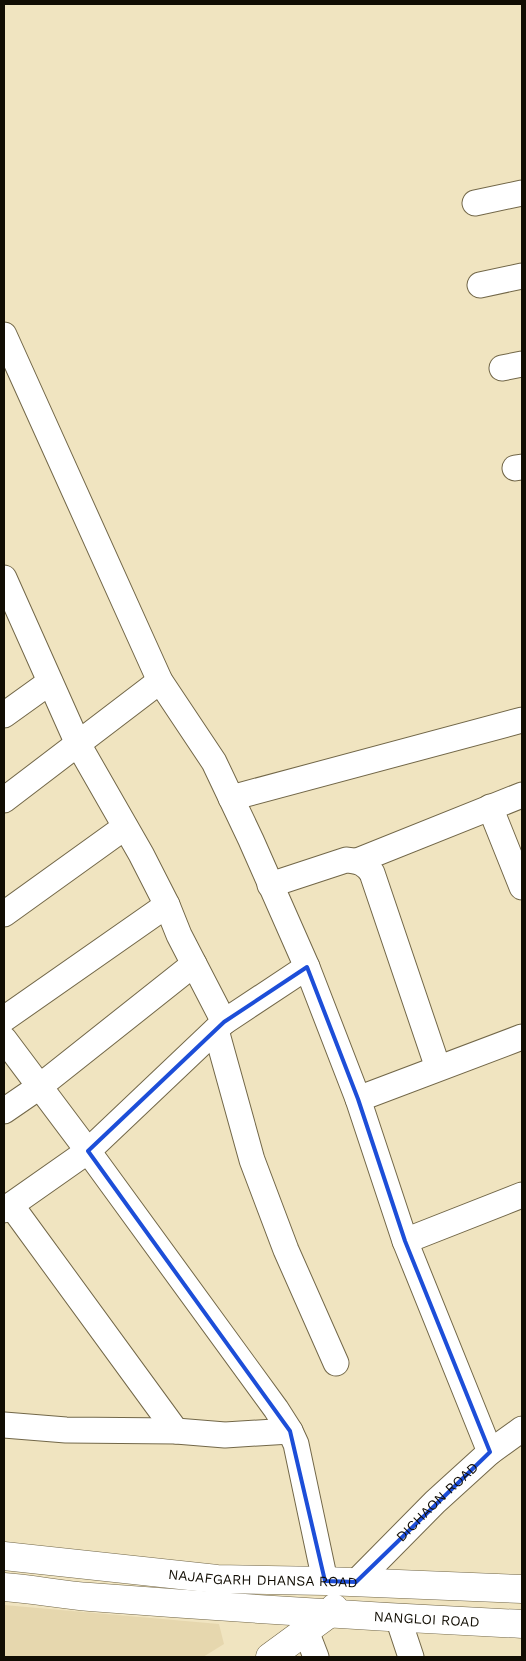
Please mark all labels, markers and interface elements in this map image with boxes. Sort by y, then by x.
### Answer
street label: DICHAON ROAD [393,1459,481,1545]
street label: NAJAFGARH DHANSA ROAD [167,1566,358,1590]
street label: NANGLOI ROAD [373,1608,480,1630]

